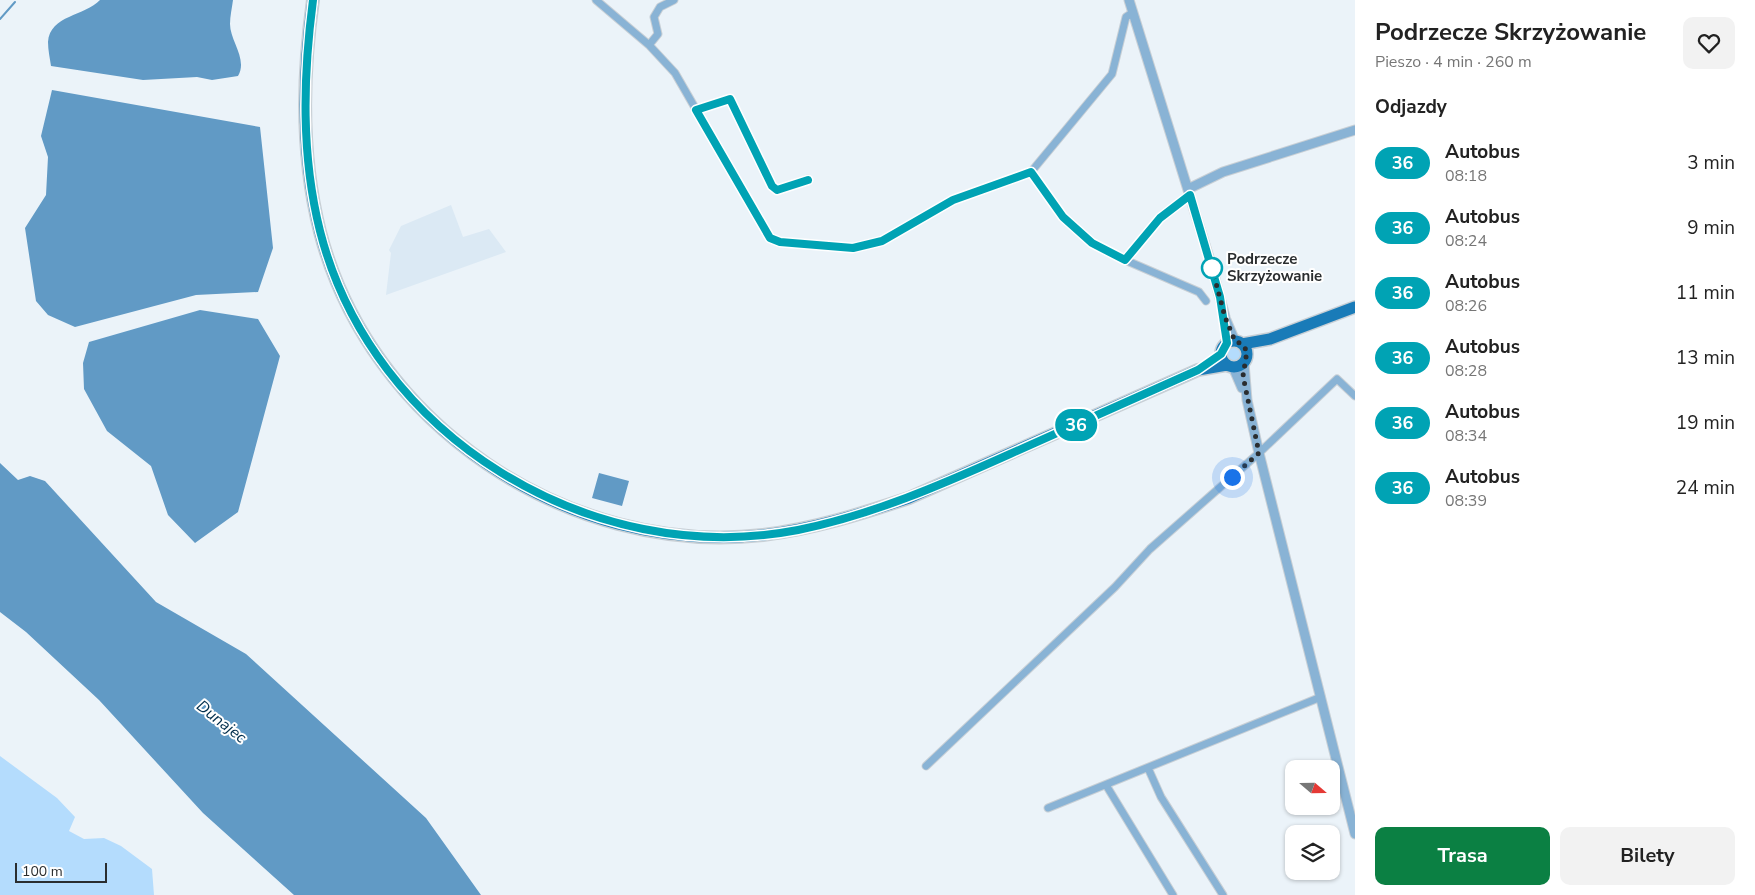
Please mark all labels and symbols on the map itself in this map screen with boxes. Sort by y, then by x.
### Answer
place label: Podrzecze Skrzyżowanie [1227,249,1322,286]
marker: Podrzecze Skrzyżowanie [1201,257,1223,279]
line badge: 36 [1054,409,1098,441]
your location [1220,465,1245,490]
water label: Dunajec [192,695,252,749]
north arrow [1285,760,1340,815]
scale bar [15,860,108,883]

